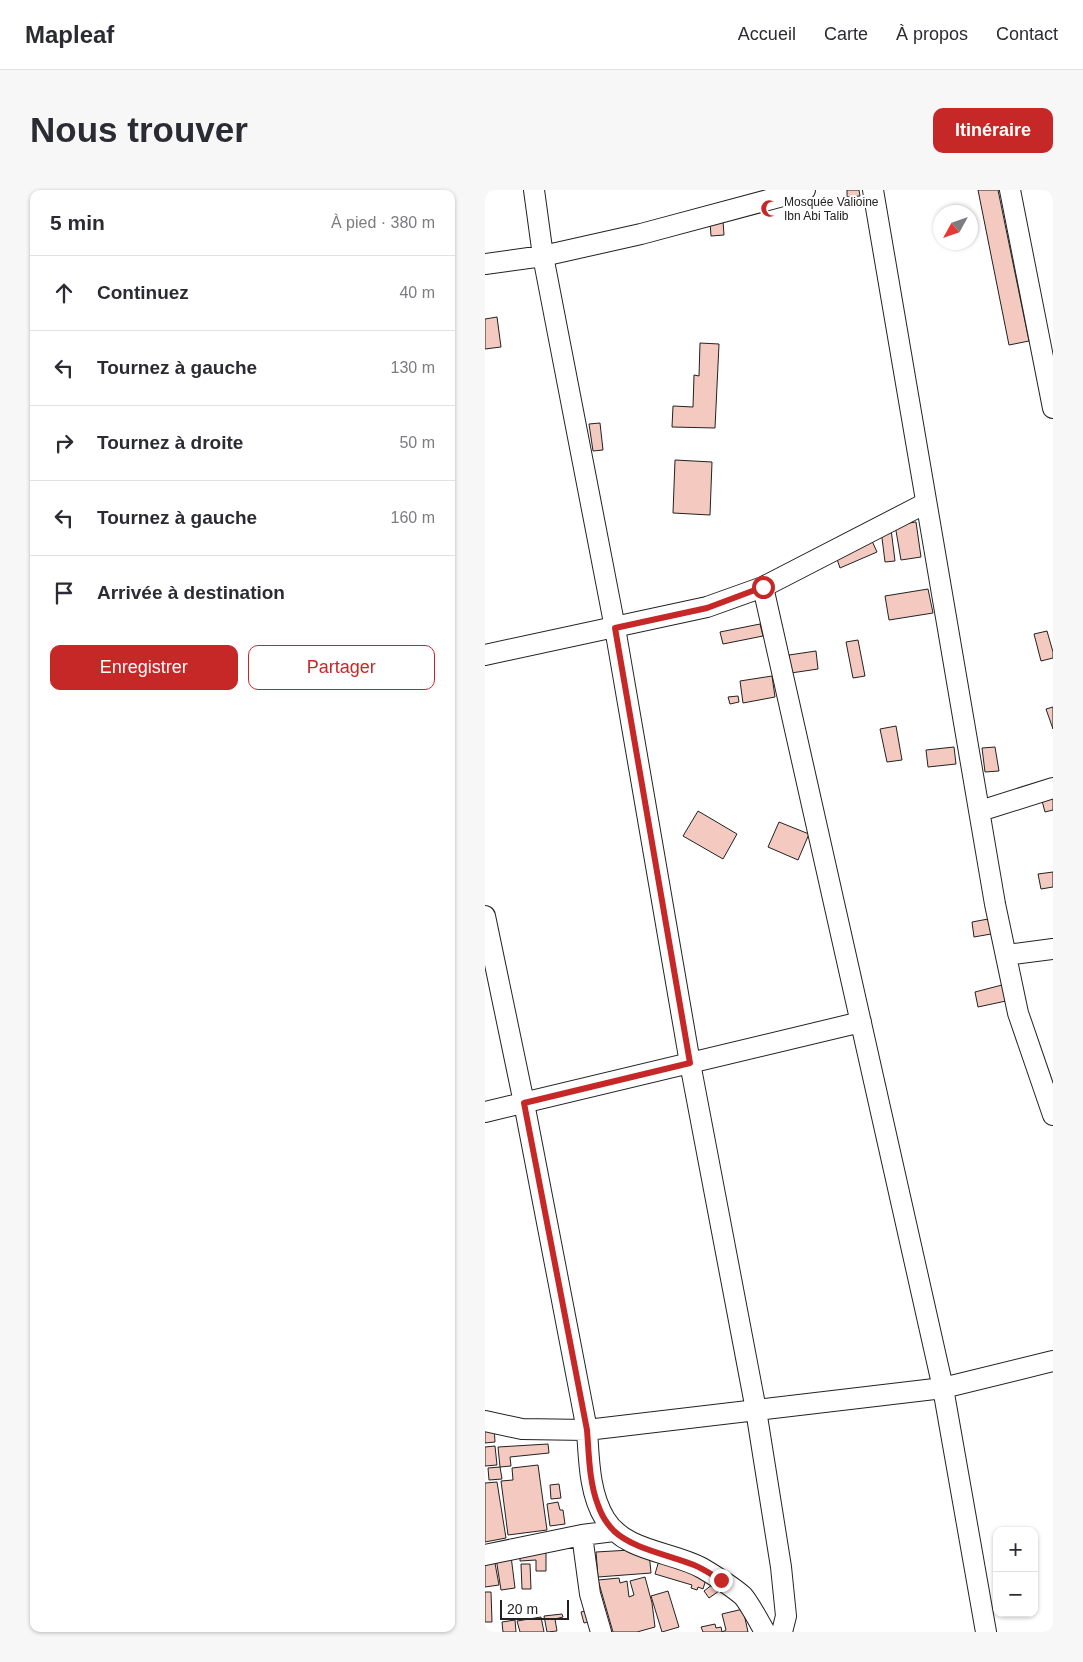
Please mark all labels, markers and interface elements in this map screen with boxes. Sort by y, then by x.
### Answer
text: Mapleaf [25,21,114,48]
text: Accueil [738,24,796,44]
text: Carte [824,24,868,44]
text: À propos [896,24,968,44]
text: Contact [996,24,1058,44]
button: Itinéraire [933,108,1053,153]
text: Nous trouver [30,110,248,149]
place label: Mosquée Valioine Ibn Abi Talib [784,195,879,223]
mosque icon: Mosquée Valioine Ibn Abi Talib [760,199,780,219]
north arrow [933,205,978,250]
text: 5 min [50,211,105,234]
text: À pied · 380 m [331,214,435,231]
icon: ahead [50,279,78,307]
text: Continuez [97,282,189,303]
text: 40 m [399,284,435,301]
icon: left [50,354,78,382]
text: Tournez à gauche [97,357,257,378]
text: 130 m [391,359,435,376]
icon: right [50,429,78,457]
text: Tournez à droite [97,432,243,453]
text: 50 m [399,434,435,451]
icon: left [50,504,78,532]
text: Tournez à gauche [97,507,257,528]
text: 160 m [391,509,435,526]
route start [752,576,775,599]
icon: arrive [50,579,78,607]
text: Arrivée à destination [97,582,285,603]
button: Enregistrer [50,645,238,690]
button: Partager [248,645,435,690]
map controls [993,1527,1038,1617]
button: + [993,1527,1038,1572]
route end [710,1569,733,1592]
button: − [993,1572,1038,1617]
scale bar [500,1597,569,1620]
text: 20 m [507,1601,538,1617]

